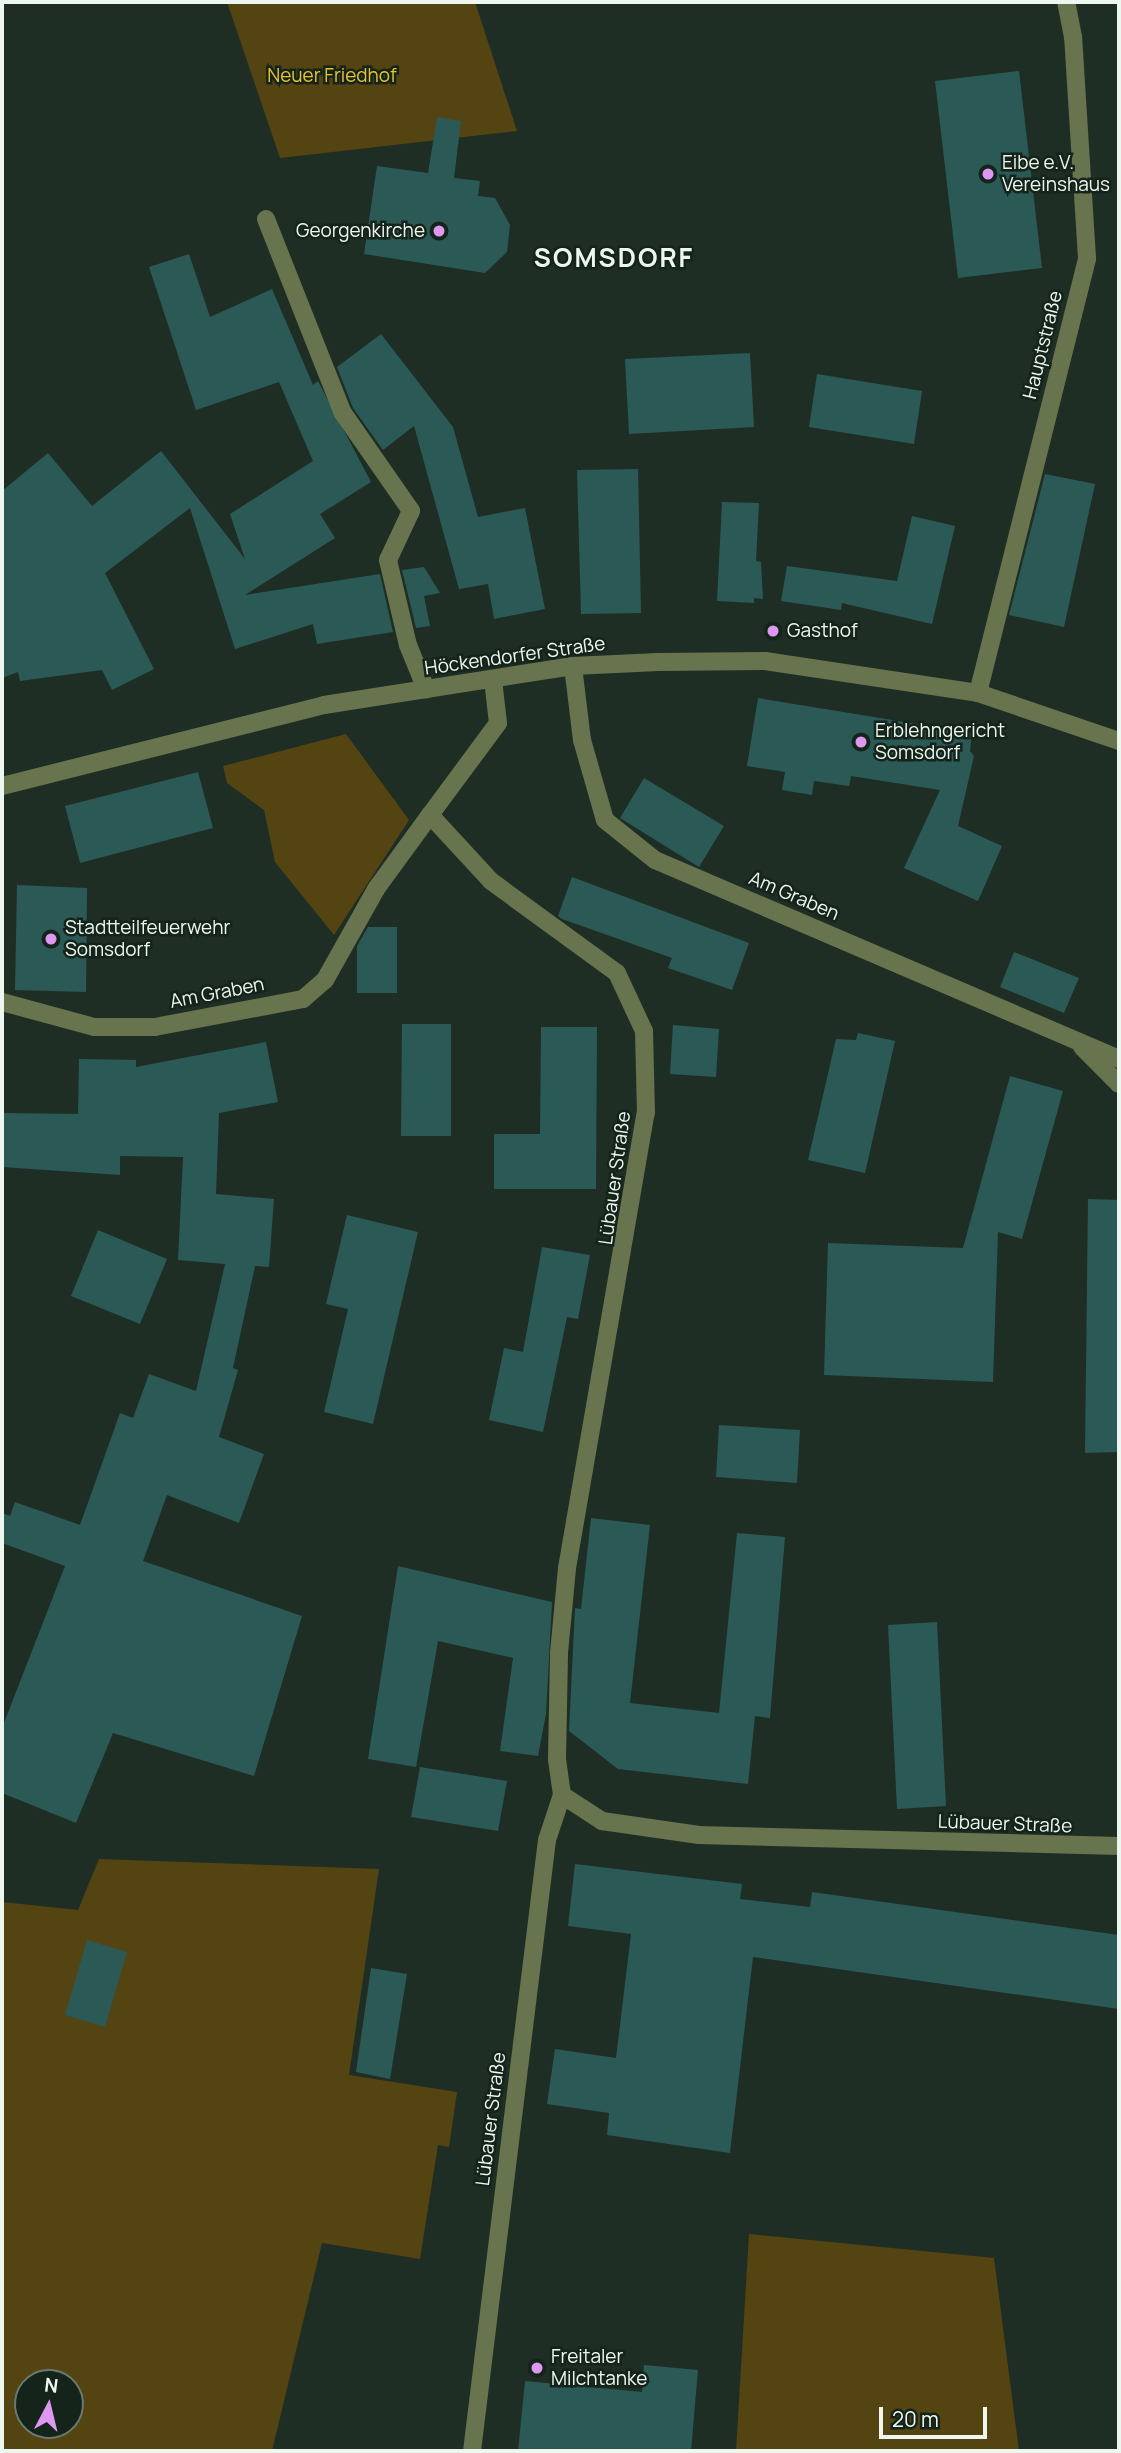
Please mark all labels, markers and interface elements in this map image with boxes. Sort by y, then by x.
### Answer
park label: Neuer Friedhof [267,65,397,87]
place label: Eibe e.V. Vereinshaus [1002,152,1110,196]
marker: Eibe e.V. Vereinshaus [980,166,996,182]
place label: Georgenkirche [296,220,425,242]
marker: Georgenkirche [431,223,447,239]
district label: SOMSDORF [535,242,693,274]
street label: Hauptstraße [1019,288,1067,402]
place label: Gasthof [787,620,858,642]
marker: Gasthof [765,623,781,639]
street label: Höckendorfer Straße [423,632,607,680]
place label: Erblehngericht Somsdorf [875,720,1005,764]
marker: Erblehngericht Somsdorf [853,734,869,750]
street label: Am Graben [745,867,843,925]
place label: Stadtteilfeuerwehr Somsdorf [65,917,230,961]
marker: Stadtteilfeuerwehr Somsdorf [43,931,59,947]
street label: Am Graben [168,973,266,1013]
street label: Lübauer Straße [594,1110,636,1246]
street label: Lübauer Straße [937,1810,1073,1838]
street label: Lübauer Straße [471,2051,511,2187]
place label: Freitaler Milchtanke [551,2346,647,2390]
marker: Freitaler Milchtanke [529,2360,545,2376]
north arrow [14,2369,84,2439]
text: N [43,2371,60,2399]
scale bar [883,2394,992,2438]
text: 20 m [892,2405,939,2433]

